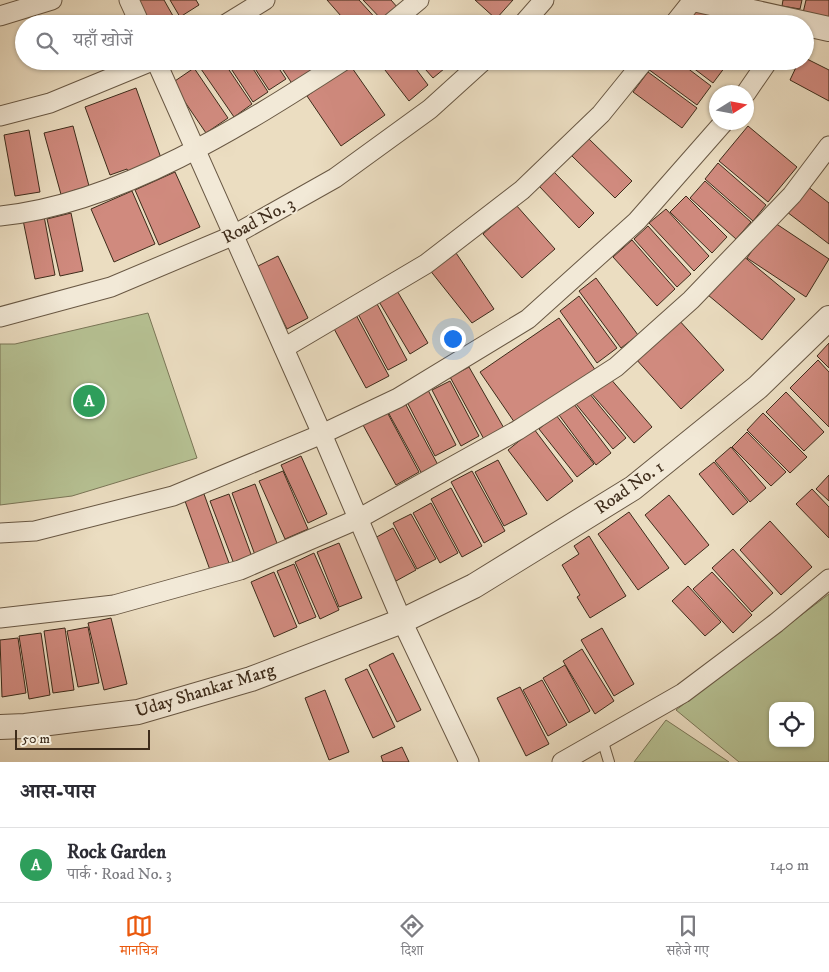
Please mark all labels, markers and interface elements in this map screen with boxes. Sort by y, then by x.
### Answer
search box [15,15,814,70]
icon: search [33,29,61,57]
text: यहाँ खोजें [73,29,133,52]
north arrow [709,85,754,130]
street label: Road No. 3 [218,193,299,249]
your location [440,326,466,352]
pin: A [73,382,105,420]
street label: Road No. 1 [591,456,668,519]
street label: Uday Shankar Marg [133,659,278,723]
map controls [769,702,814,747]
button: locate [769,702,814,747]
scale bar [15,727,150,750]
text: 50 m [22,730,50,748]
text: आस-पास [20,779,95,805]
text: Rock Garden [67,841,166,864]
text: A [31,855,41,875]
text: 140 m [770,855,809,875]
text: पार्क · Road No. 3 [67,864,172,884]
tab: मानचित्र [120,912,158,964]
tab: दिशा [398,912,426,964]
tab: सहेजे गए [666,912,709,964]

